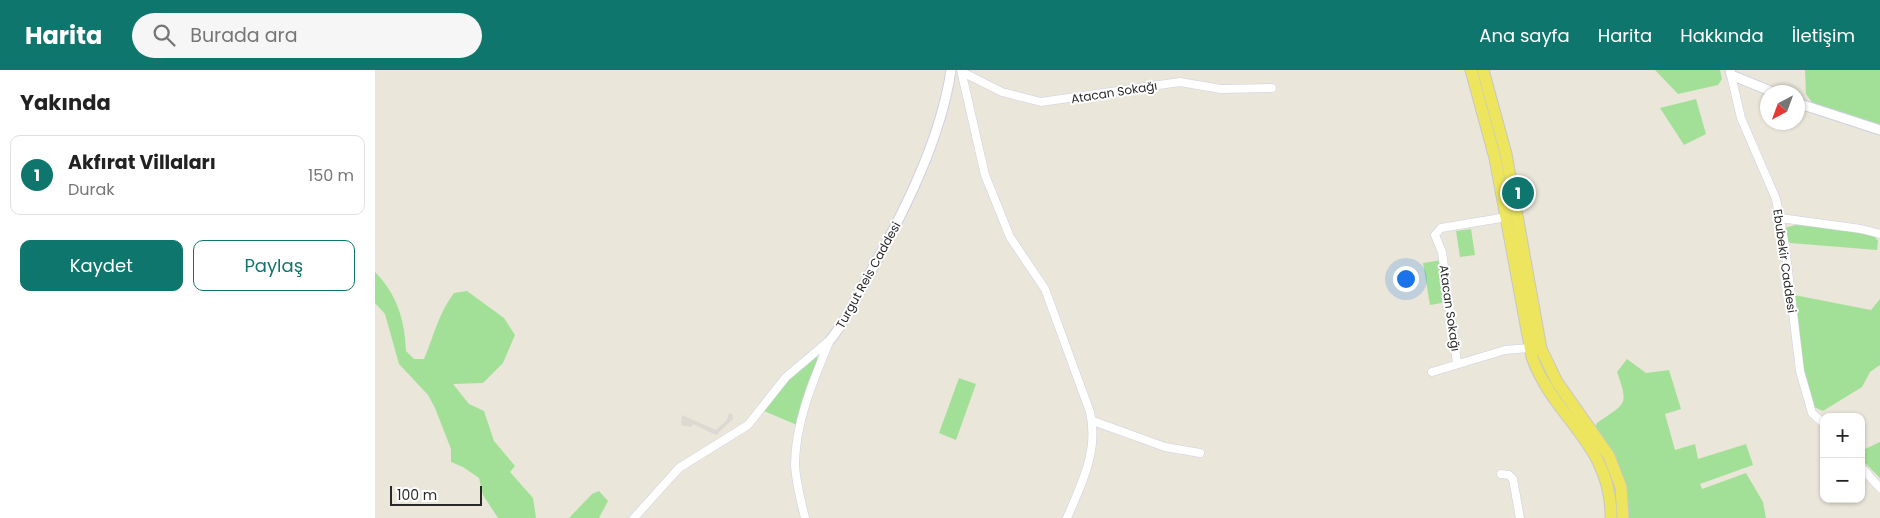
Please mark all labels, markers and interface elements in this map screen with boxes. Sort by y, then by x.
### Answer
search box [132,13,482,58]
text: Harita [25,19,102,52]
icon: search [150,21,178,49]
text: Burada ara [190,22,298,49]
text: Ana sayfa [1479,23,1570,48]
text: Harita [1598,23,1652,48]
text: Hakkında [1680,23,1764,48]
text: İletişim [1792,23,1855,48]
street label: Atacan Sokağı [1070,77,1158,107]
north arrow [1760,85,1805,130]
text: Yakında [20,88,111,117]
text: Akfırat Villaları [68,149,216,176]
text: 1 [34,164,40,187]
text: 150 m [308,164,354,187]
pin: 1 [1502,174,1534,212]
text: Durak [68,178,115,201]
street label: Ebubekir Caddesi [1769,208,1801,314]
street label: Turgut Reis Caddesi [832,219,904,331]
button: Kaydet [20,240,183,291]
button: Paylaş [193,240,355,291]
street label: Atacan Sokağı [1436,264,1464,352]
your location [1393,266,1419,292]
map controls [1820,413,1865,503]
button: + [1820,413,1865,458]
button: − [1820,458,1865,503]
scale bar [390,483,483,506]
text: 100 m [397,485,437,505]

